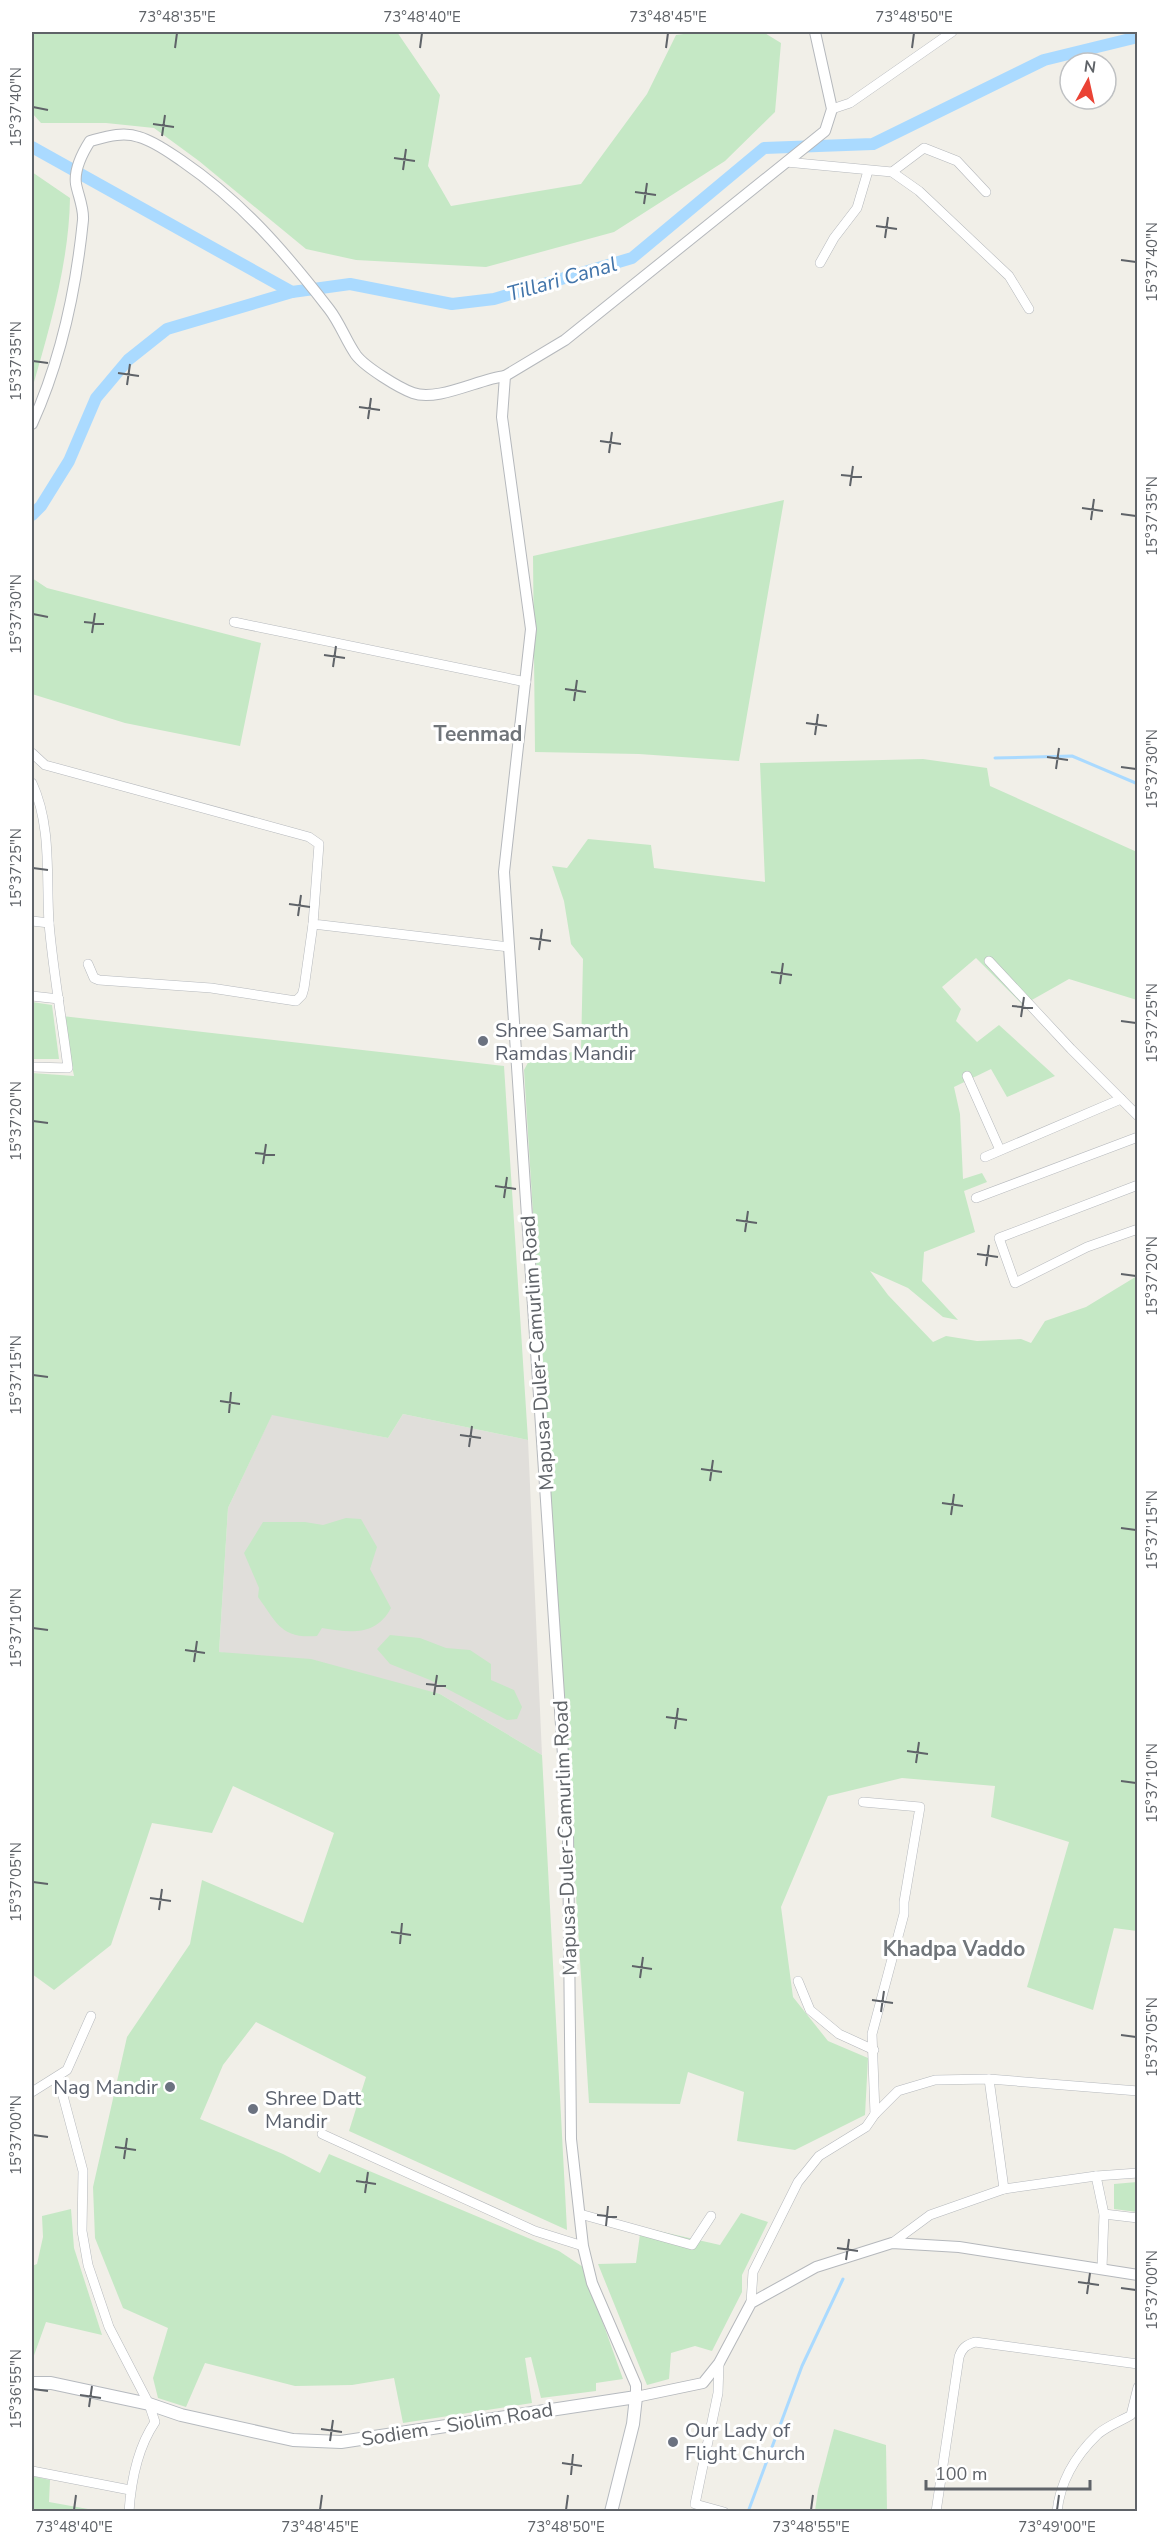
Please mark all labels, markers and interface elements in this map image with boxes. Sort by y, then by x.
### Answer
text: 73°48'35"E [138,7,216,27]
text: 73°48'40"E [383,7,461,27]
text: 73°48'45"E [629,7,707,27]
text: 73°48'50"E [875,7,953,27]
north arrow [1058,51,1118,111]
text: N [1082,55,1097,79]
text: 15°37'40"N [6,67,26,147]
text: 15°37'40"N [1142,222,1162,302]
water label: Tillari Canal [504,250,620,308]
text: 15°37'35"N [6,321,26,401]
text: 15°37'35"N [1142,476,1162,556]
text: 15°37'30"N [6,574,26,654]
district label: Teenmad [434,720,522,748]
text: 15°37'30"N [1142,729,1162,809]
text: 15°37'25"N [6,828,26,908]
text: 15°37'25"N [1142,983,1162,1063]
place label: Shree Samarth Ramdas Mandir [495,1017,636,1067]
marker: Shree Samarth Ramdas Mandir [476,1034,490,1048]
text: 15°37'20"N [6,1081,26,1161]
street label: Mapusa-Duler-Camurlim Road [514,1215,561,1491]
text: 15°37'20"N [1142,1236,1162,1316]
text: 15°37'15"N [6,1335,26,1415]
text: 15°37'15"N [1142,1490,1162,1570]
text: 15°37'10"N [6,1588,26,1668]
street label: Mapusa-Duler-Camurlim Road [547,1700,584,1976]
text: 15°37'10"N [1142,1743,1162,1823]
text: 15°37'05"N [6,1842,26,1922]
district label: Khadpa Vaddo [883,1935,1025,1963]
text: 15°37'05"N [1142,1997,1162,2077]
place label: Nag Mandir [53,2074,158,2101]
marker: Nag Mandir [163,2080,177,2094]
place label: Shree Datt Mandir [265,2085,362,2135]
text: 15°37'00"N [6,2095,26,2175]
marker: Shree Datt Mandir [246,2102,260,2116]
text: 15°37'00"N [1142,2250,1162,2330]
text: 15°36'55"N [6,2349,26,2429]
street label: Sodiem - Siolim Road [359,2396,555,2453]
place label: Our Lady of Flight Church [685,2417,805,2467]
marker: Our Lady of Flight Church [666,2435,680,2449]
scale bar [926,2453,1090,2491]
text: 100 m [935,2462,987,2486]
text: 73°48'40"E [35,2517,113,2537]
text: 73°48'45"E [281,2517,359,2537]
text: 73°48'50"E [527,2517,605,2537]
text: 73°48'55"E [772,2517,850,2537]
text: 73°49'00"E [1018,2517,1096,2537]

